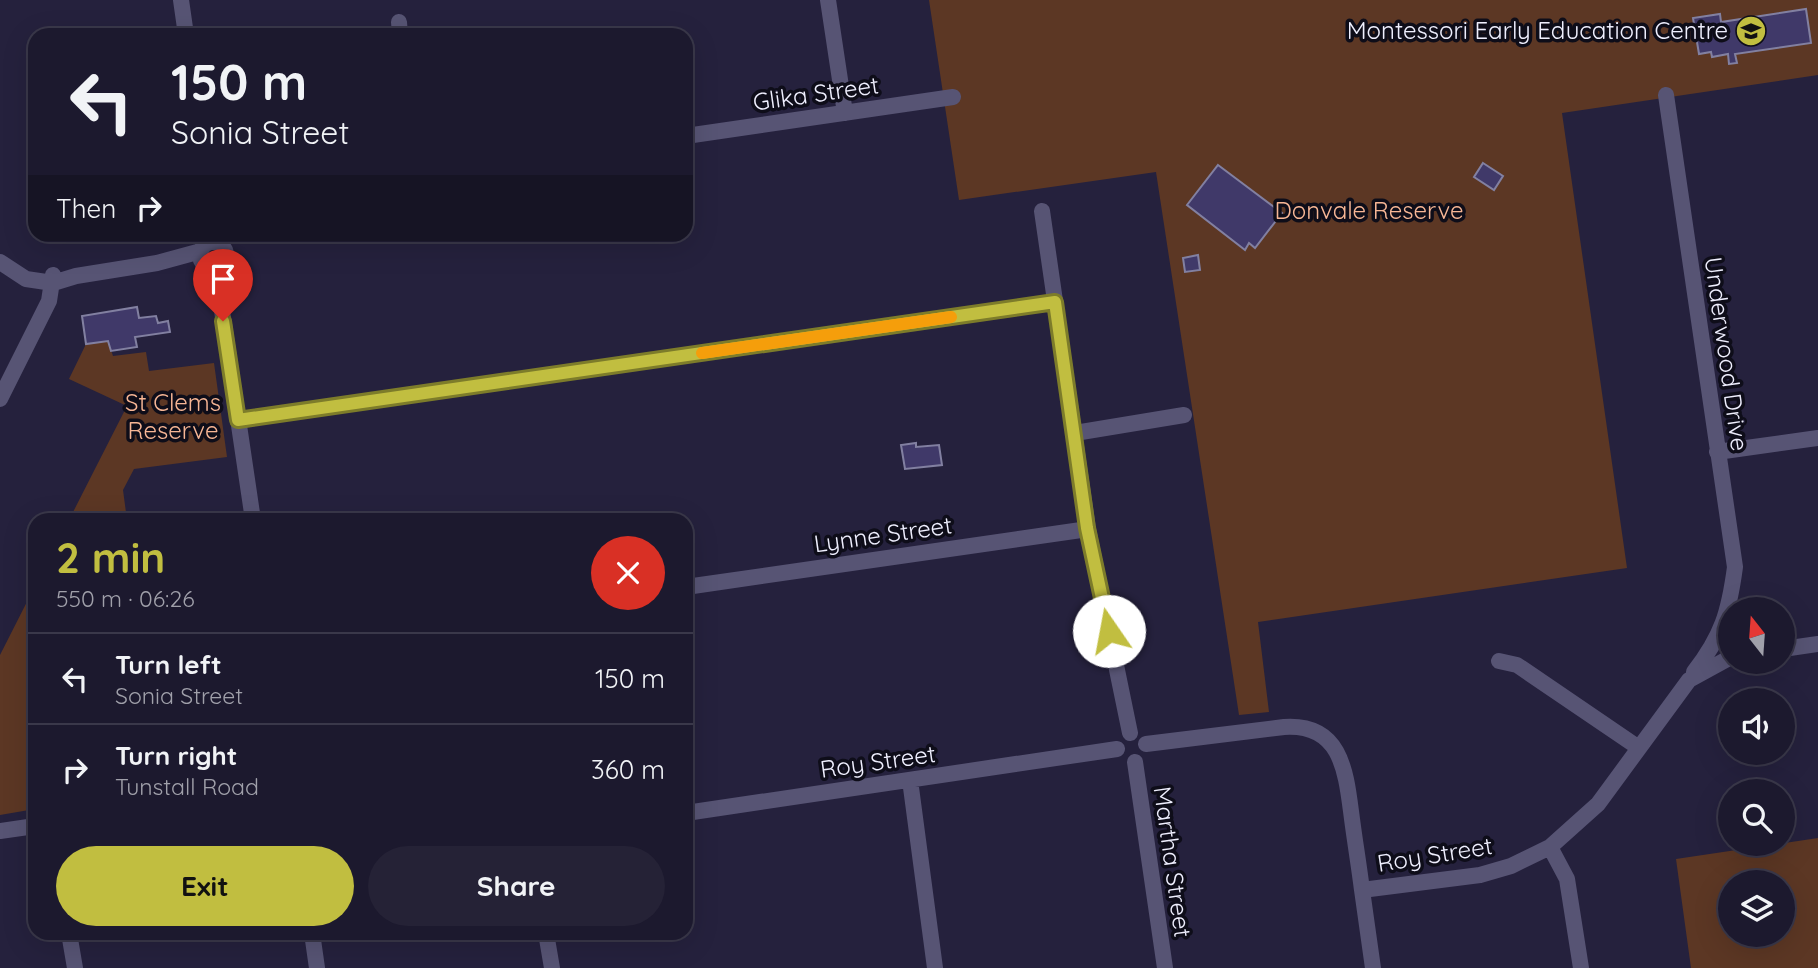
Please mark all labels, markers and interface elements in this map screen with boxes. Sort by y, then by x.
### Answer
school or university icon: Montessori Early Education Centre [1734,14,1768,48]
place label: Montessori Early Education Centre [1347,15,1728,45]
text: 150 m [171,51,307,112]
icon: left [56,56,147,147]
street label: Glika Street [751,69,881,117]
text: Sonia Street [171,112,349,152]
icon: right [130,189,168,227]
text: Then [56,192,116,225]
park label: Donvale Reserve [1274,195,1464,225]
pin [193,249,253,321]
street label: Underwood Drive [1699,255,1755,453]
icon: arrive [204,260,242,298]
park label: St Clems Reserve [125,387,221,445]
street label: Lynne Street [812,509,954,559]
text: 2 min [56,531,165,584]
button: close [591,536,665,610]
text: 550 m · 06:26 [56,584,195,613]
position arrow [1072,594,1146,668]
north arrow [1718,597,1796,674]
map controls [1718,597,1795,947]
text: Turn left [115,648,222,681]
icon: left [56,660,94,698]
text: 150 m [595,662,665,695]
text: Sonia Street [115,681,243,710]
button: sound [1718,688,1795,765]
street label: Roy Street [818,738,938,784]
text: Turn right [115,739,237,772]
icon: right [56,751,94,789]
text: 360 m [591,753,665,786]
text: Tunstall Road [115,772,259,801]
button: search [1718,779,1795,856]
street label: Martha Street [1148,784,1198,939]
street label: Roy Street [1375,830,1495,878]
button: Exit [56,846,354,926]
button: Share [368,846,665,926]
button: layers [1718,870,1795,947]

